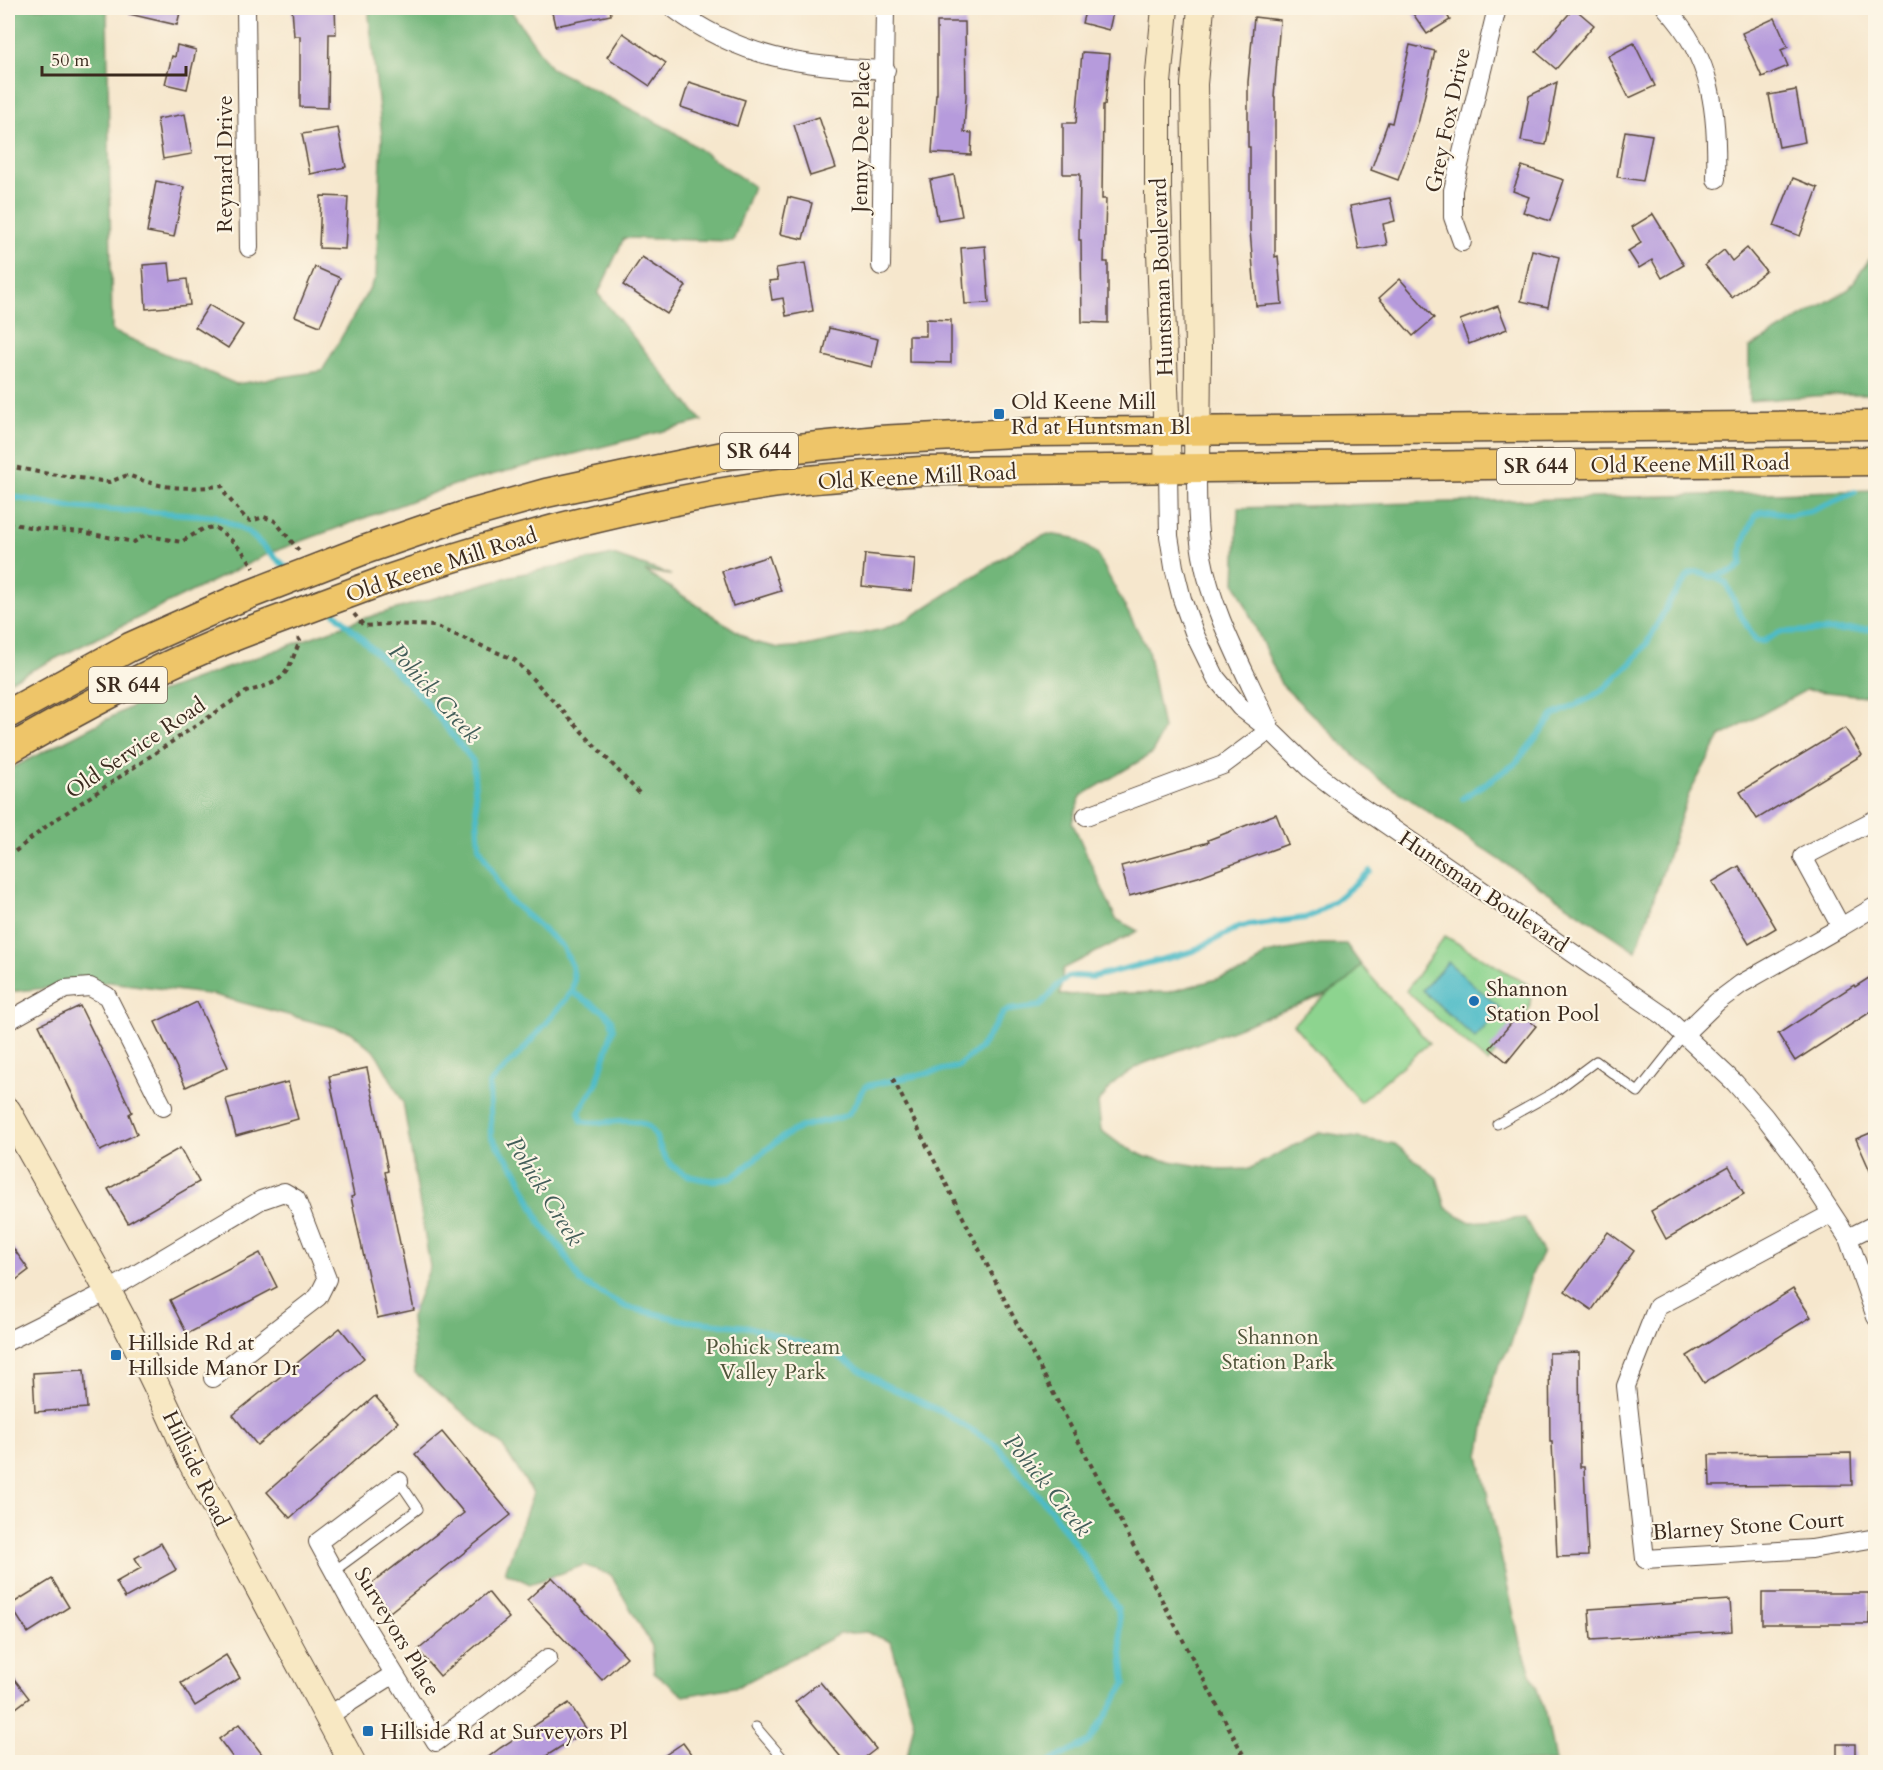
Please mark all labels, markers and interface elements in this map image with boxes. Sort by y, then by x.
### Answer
scale bar [42,39,186,77]
street label: Grey Fox Drive [1418,45,1478,195]
text: 50 m [51,48,90,73]
street label: Jenny Dee Place [845,61,877,216]
street label: Reynard Drive [210,95,240,233]
street label: Huntsman Boulevard [1144,177,1180,377]
place label: Old Keene Mill Rd at Huntsman Bl [1011,387,1191,442]
marker: Old Keene Mill Rd at Huntsman Bl [992,407,1006,421]
road number: SR 644 [720,433,798,469]
street label: Old Keene Mill Road [1590,447,1790,481]
road number: SR 644 [1497,448,1575,484]
street label: Old Keene Mill Road [817,457,1018,497]
street label: Old Keene Mill Road [342,520,541,610]
water label: Pohick Creek [381,636,488,751]
road number: SR 644 [89,667,167,703]
street label: Old Service Road [60,690,212,806]
street label: Huntsman Boulevard [1393,824,1574,960]
place label: Shannon Station Pool [1486,974,1600,1029]
marker: Shannon Station Pool [1467,994,1481,1008]
water label: Pohick Creek [498,1130,591,1253]
park label: Shannon Station Park [1221,1322,1335,1377]
place label: Hillside Rd at Hillside Manor Dr [128,1328,300,1383]
park label: Pohick Stream Valley Park [706,1332,841,1387]
marker: Hillside Rd at Hillside Manor Dr [109,1348,123,1362]
street label: Hillside Road [155,1406,237,1532]
water label: Pohick Creek [996,1427,1099,1544]
street label: Blarney Stone Court [1651,1504,1845,1548]
street label: Surveyors Place [347,1562,447,1701]
place label: Hillside Rd at Surveyors Pl [380,1717,628,1747]
marker: Hillside Rd at Surveyors Pl [361,1724,375,1738]

